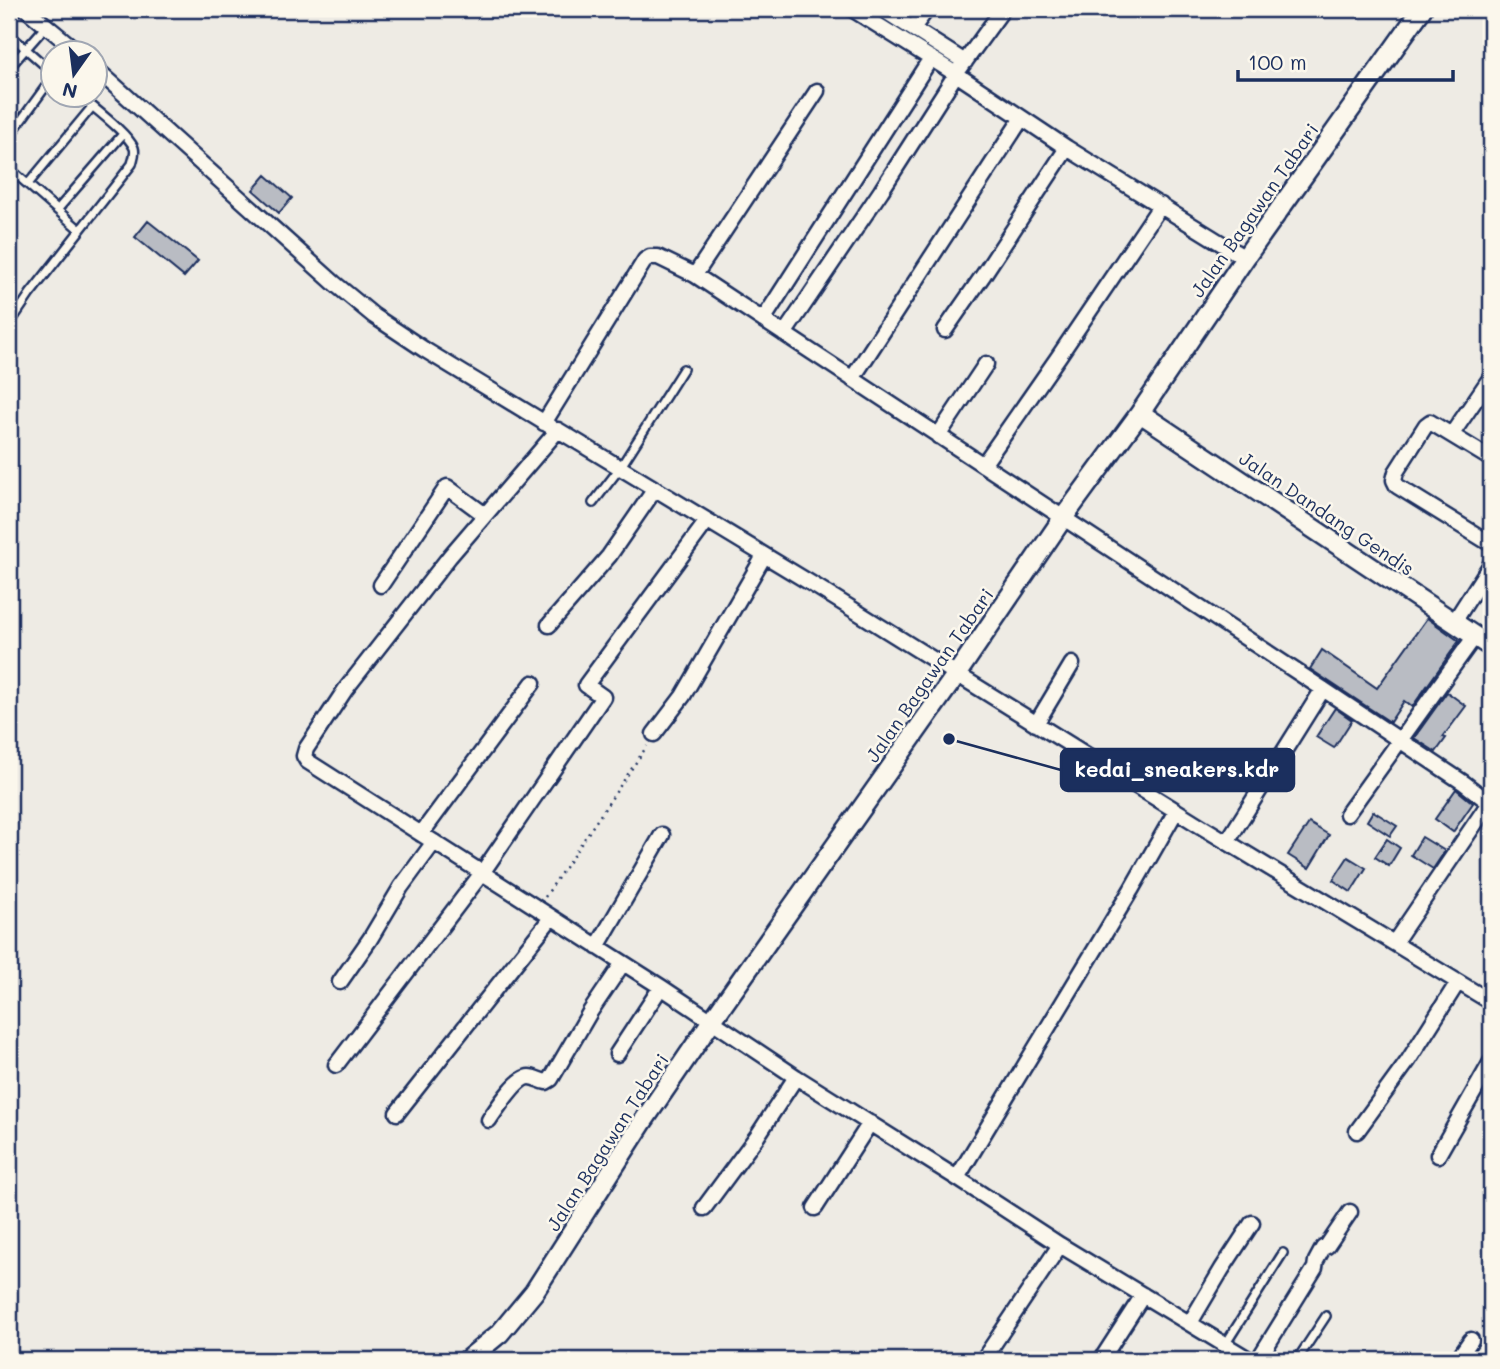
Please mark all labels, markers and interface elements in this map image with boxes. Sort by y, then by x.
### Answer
north arrow [38,38,108,108]
scale bar [1238,38,1453,82]
text: 100 m [1248,48,1307,75]
text: N [60,77,80,105]
street label: Jalan Bagawan Tabari [1184,118,1324,302]
street label: Jalan Dandang Gendis [1235,445,1419,581]
street label: Jalan Bagawan Tabari [859,583,999,767]
callout: kedai_sneakers.kdr [1061,749,1294,791]
text: kedai_sneakers.kdr [1075,755,1279,782]
street label: Jalan Bagawan Tabari [540,1048,674,1236]

